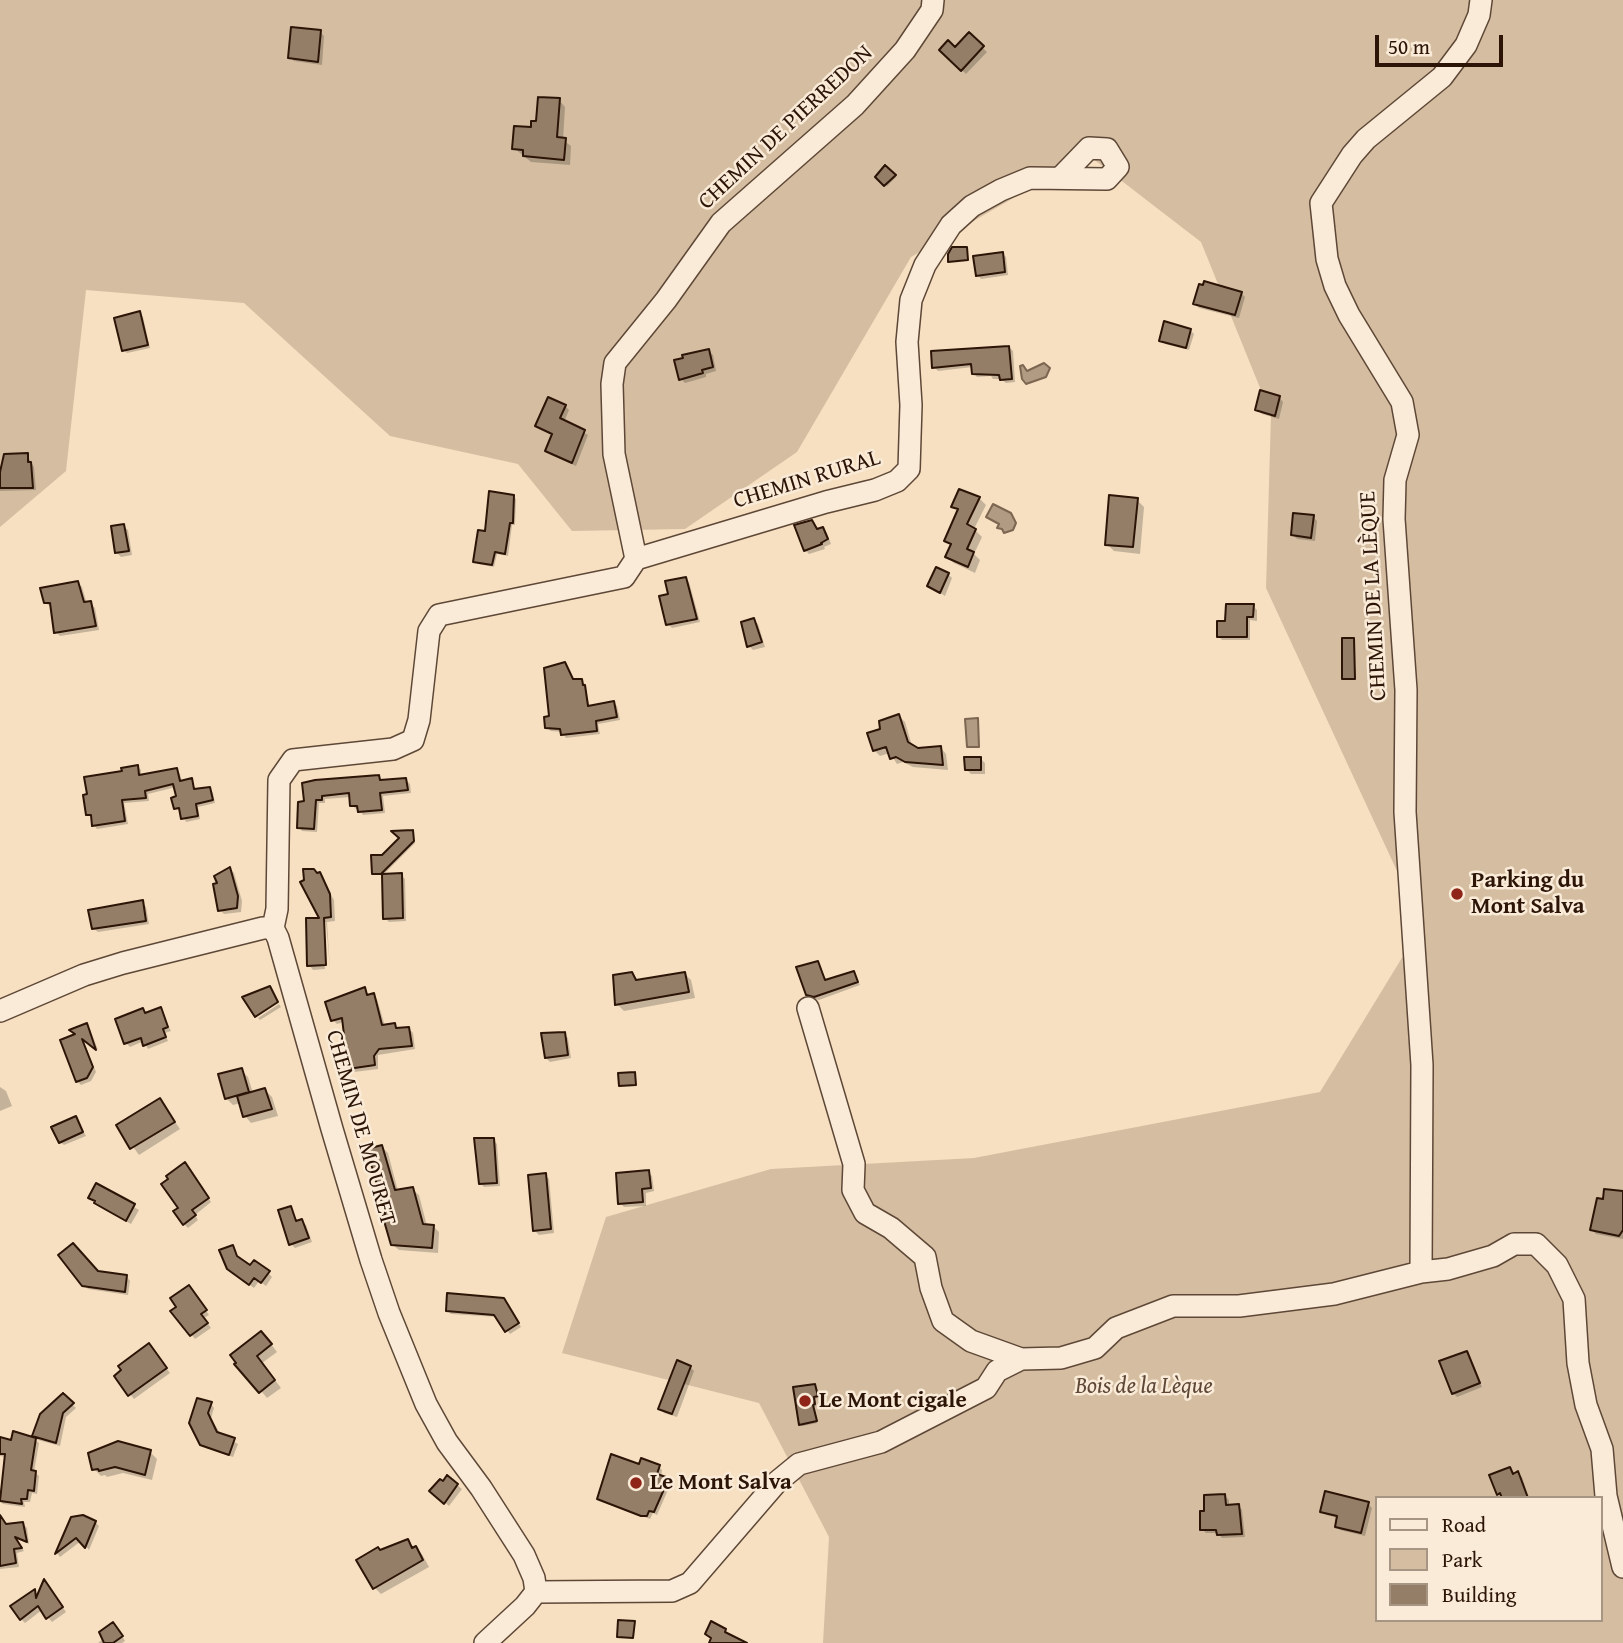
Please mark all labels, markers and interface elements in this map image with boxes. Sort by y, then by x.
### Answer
scale bar [1378,21,1506,65]
text: 50 m [1388,31,1430,62]
street label: CHEMIN DE PIERREDON [693,40,879,216]
street label: CHEMIN RURAL [730,445,884,515]
street label: CHEMIN DE LA LÈQUE [1355,490,1393,702]
place label: Parking du Mont Salva [1471,867,1584,921]
marker: Parking du Mont Salva [1449,886,1465,902]
street label: CHEMIN DE MOURET [319,1027,401,1229]
park label: Bois de la Lèque [1075,1373,1213,1401]
place label: Le Mont cigale [819,1387,967,1415]
marker: Le Mont cigale [797,1393,813,1409]
place label: Le Mont Salva [650,1469,792,1497]
marker: Le Mont Salva [628,1475,644,1491]
legend [1374,1496,1602,1622]
text: Road [1442,1509,1486,1540]
text: Park [1442,1544,1483,1575]
text: Building [1442,1579,1516,1610]

